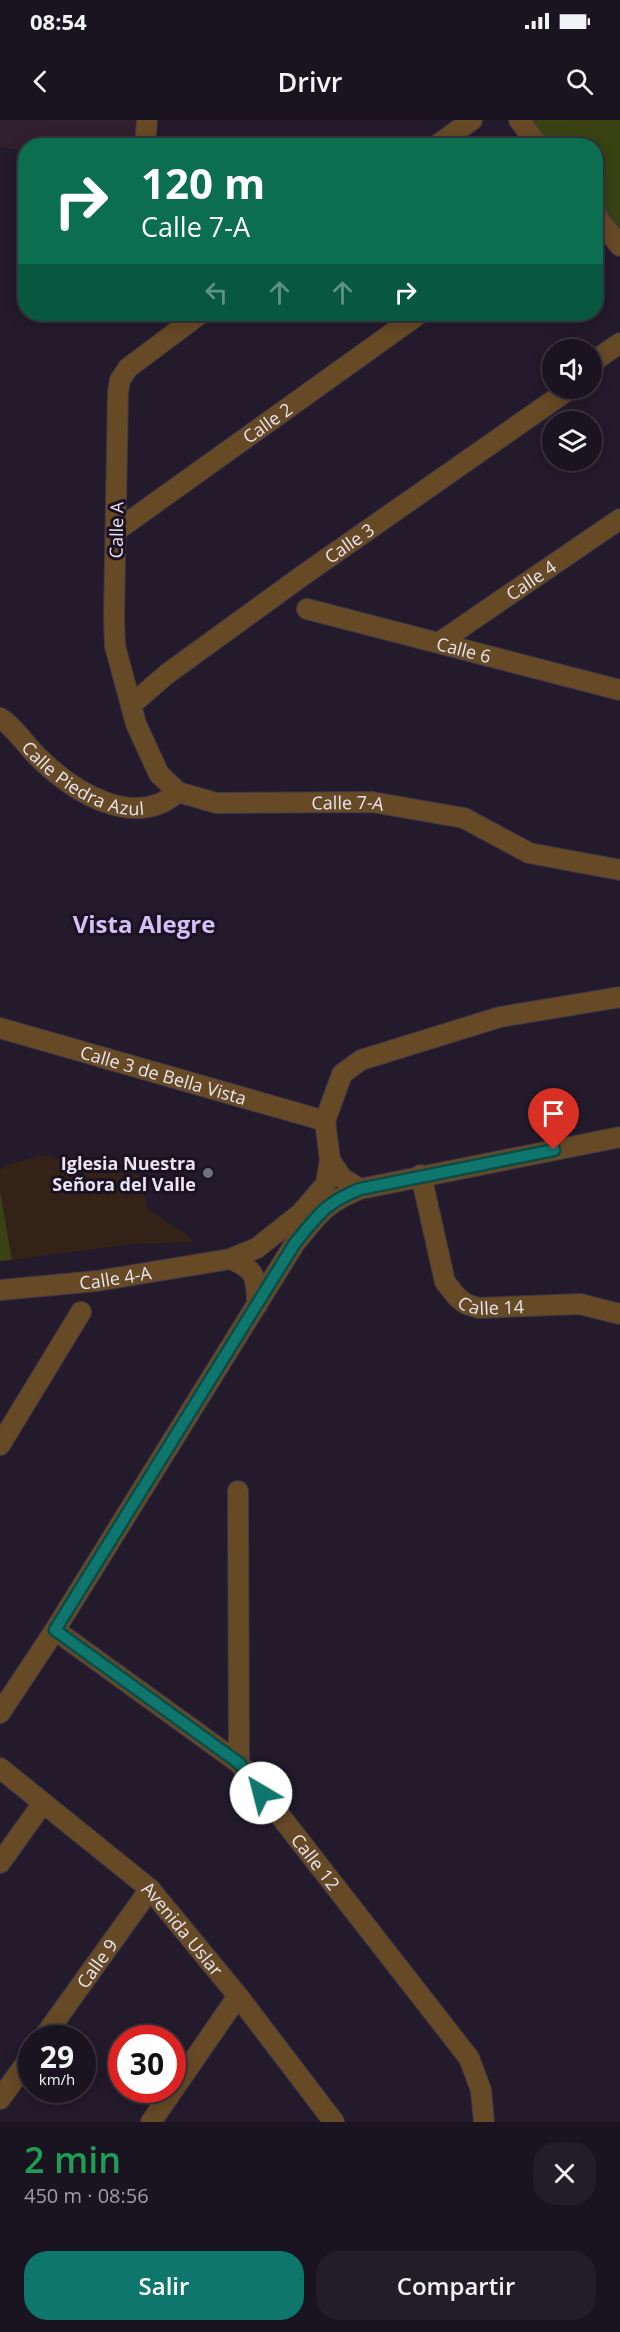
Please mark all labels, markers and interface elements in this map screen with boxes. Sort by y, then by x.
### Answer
text: 08:54 [30,6,87,36]
text: Drivr [277,63,343,100]
icon: back [24,65,57,98]
icon: search [563,65,596,98]
text: 120 m [141,154,265,211]
icon: right [42,162,120,240]
text: Calle 7-A [141,208,250,245]
icon: left [200,276,233,309]
icon: ahead [263,276,296,309]
icon: ahead [326,276,359,309]
icon: right [389,276,422,309]
map controls [542,339,602,471]
button: sound [542,339,602,399]
street label: Calle 2 [238,397,297,449]
button: layers [542,411,602,471]
street label: Calle A [104,501,129,559]
street label: Calle 3 [320,517,379,569]
street label: Calle 4 [501,554,561,606]
street label: Calle 6 [434,631,494,668]
street label: Calle Piedra Azul [17,736,145,820]
street label: Calle 7-A [311,790,387,816]
district label: Vista Alegre [73,907,215,940]
street label: Calle 3 de Bella Vista [78,1040,249,1110]
pin [528,1088,579,1150]
icon: arrive [537,1097,570,1130]
place label: Iglesia Nuestra Señora del Valle [52,1151,196,1196]
marker: Iglesia Nuestra Señora del Valle [201,1166,215,1180]
street label: Calle 4-A [78,1260,154,1295]
street label: Calle 14 [453,1290,524,1320]
position arrow [229,1761,293,1825]
street label: Calle 12 [286,1828,346,1895]
street label: Avenida Uslar [137,1876,229,1981]
street label: Calle 9 [71,1934,123,1993]
speed limit sign: 30 [108,2025,186,2103]
text: 29 [40,2036,74,2077]
text: km/h [39,2069,75,2089]
text: 2 min [24,2135,121,2184]
button: close [533,2142,596,2205]
text: 450 m · 08:56 [24,2182,149,2209]
button: Salir [24,2251,304,2320]
button: Compartir [316,2251,596,2320]

